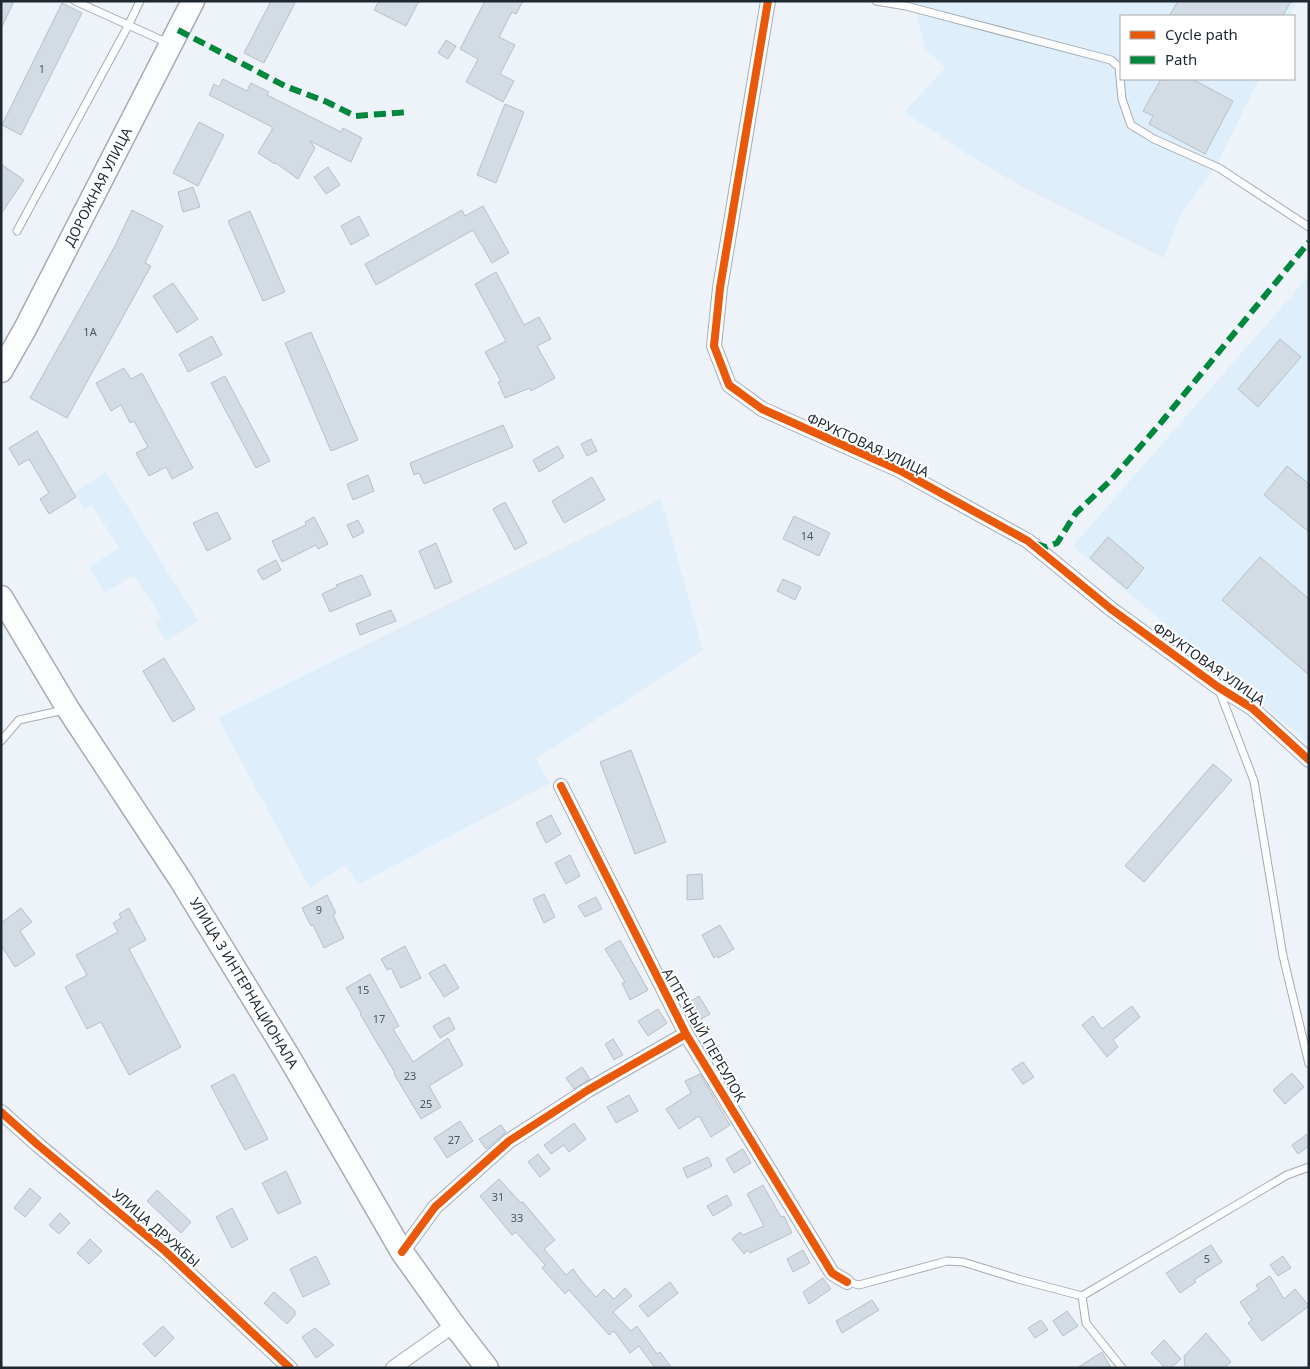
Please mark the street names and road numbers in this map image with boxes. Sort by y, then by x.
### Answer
street label: ДОРОЖНАЯ УЛИЦА [59,124,136,250]
street label: ФРУКТОВАЯ УЛИЦА [804,408,932,481]
street label: ФРУКТОВАЯ УЛИЦА [1149,618,1269,709]
street label: УЛИЦА 3 ИНТЕРНАЦИОНАЛА [186,894,303,1072]
street label: АПТЕЧНЫЙ ПЕРЕУЛОК [658,964,751,1105]
street label: УЛИЦА ДРУЖБЫ [108,1184,204,1271]

